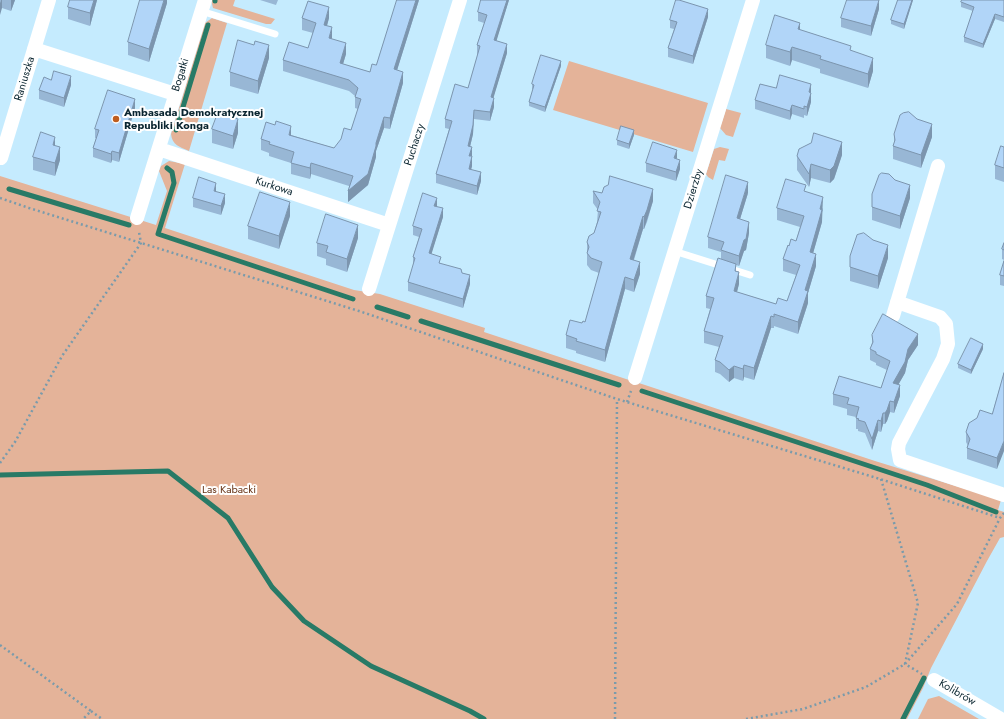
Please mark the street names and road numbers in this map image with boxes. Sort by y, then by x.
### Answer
street label: Raniuszka [12,55,38,103]
street label: Bogatki [170,57,192,93]
street label: Puchaczy [402,122,428,168]
street label: Dzierzby [682,167,706,211]
street label: Kurkowa [254,175,294,199]
street label: Kolibrów [936,677,978,709]

